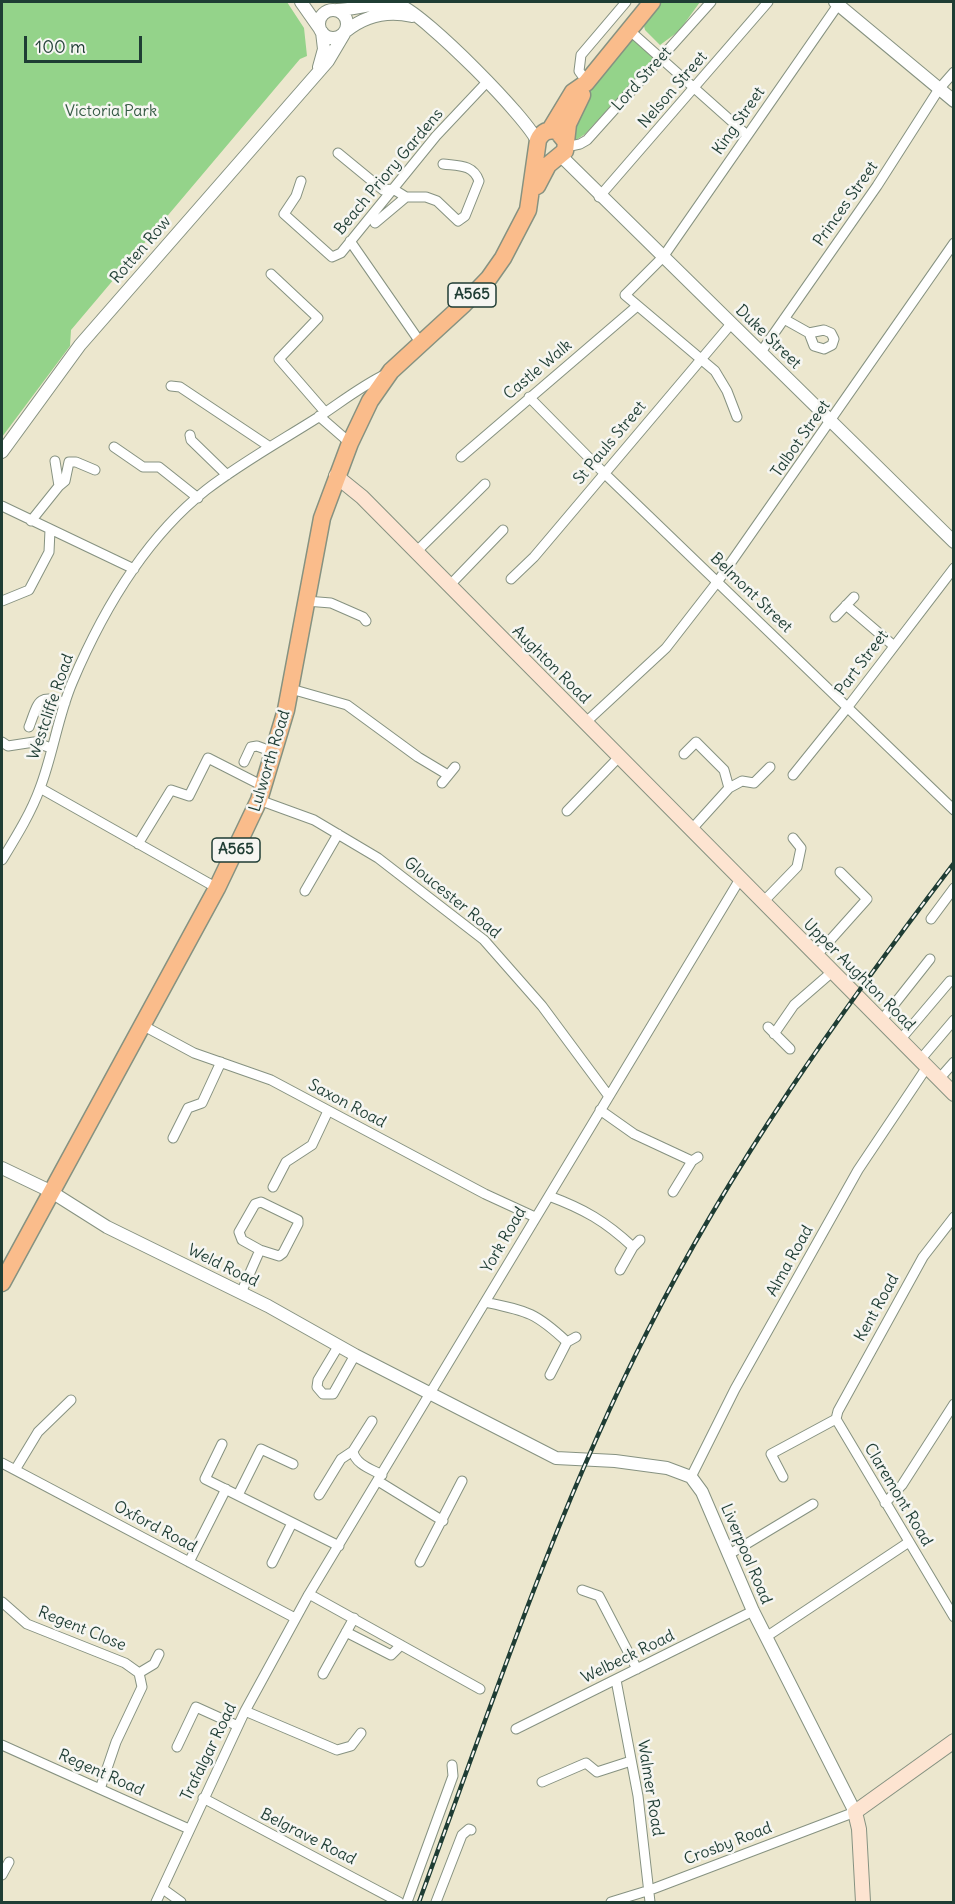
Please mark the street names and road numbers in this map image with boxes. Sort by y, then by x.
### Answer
street label: Lord Street [608,43,676,115]
street label: Nelson Street [635,48,711,132]
street label: King Street [709,83,769,159]
street label: Beach Priory Gardens [331,105,447,239]
street label: Princes Street [810,158,882,250]
street label: Rotten Row [107,212,175,288]
road number: A565 [448,283,496,307]
street label: Duke Street [731,301,805,373]
street label: Castle Walk [500,336,576,404]
street label: St Pauls Street [570,397,650,489]
street label: Talbot Street [767,397,835,481]
street label: Belmont Street [706,549,796,637]
street label: Aughton Road [508,622,594,708]
street label: Part Street [831,627,893,699]
street label: Westcliffe Road [24,652,78,762]
street label: Lulworth Road [245,708,295,814]
road number: A565 [212,838,260,862]
street label: Gloucester Road [400,853,504,943]
street label: Upper Aughton Road [799,915,919,1035]
street label: Saxon Road [305,1076,389,1132]
street label: York Road [477,1204,531,1276]
street label: Alma Road [763,1222,817,1300]
street label: Weld Road [184,1241,262,1291]
street label: Kent Road [851,1271,903,1345]
street label: Claremont Road [860,1440,936,1550]
street label: Oxford Road [110,1497,200,1557]
street label: Liverpool Road [716,1501,776,1607]
street label: Regent Close [35,1603,129,1655]
street label: Welbeck Road [578,1626,678,1688]
street label: Trafalgar Road [177,1700,241,1804]
street label: Walmer Road [633,1738,667,1838]
street label: Regent Road [55,1746,147,1800]
street label: Belgrave Road [257,1805,359,1869]
street label: Crosby Road [681,1818,775,1870]

